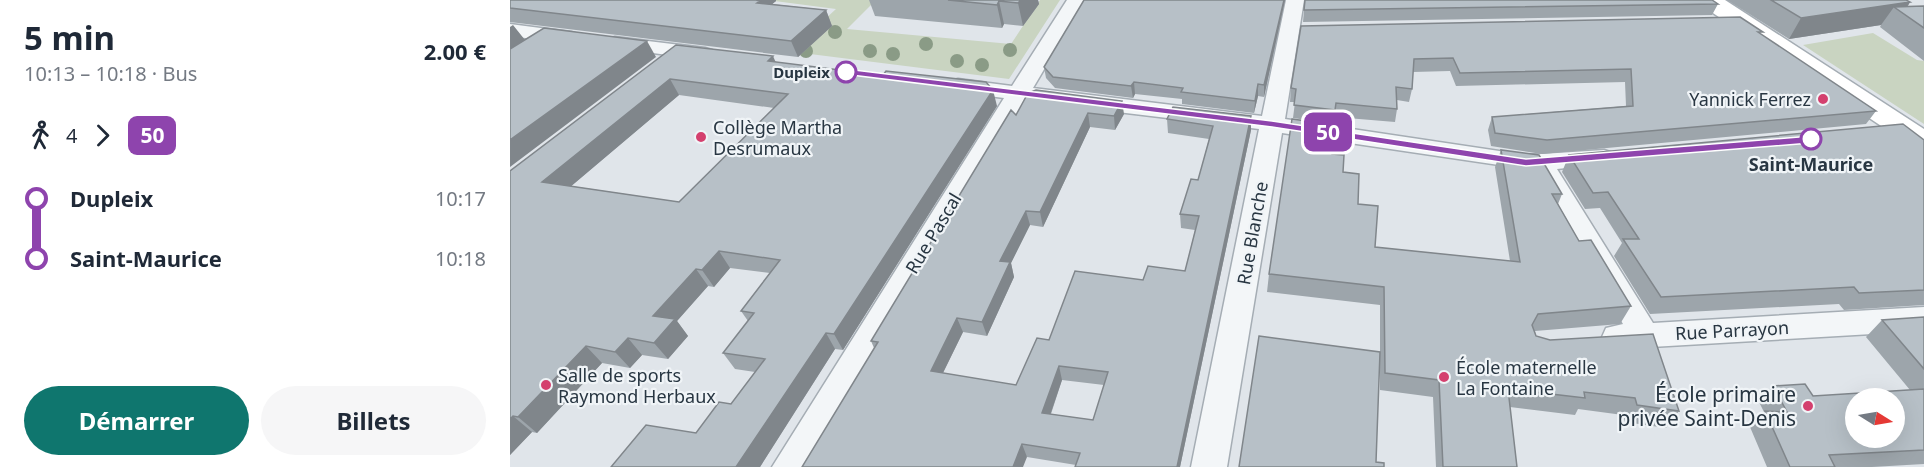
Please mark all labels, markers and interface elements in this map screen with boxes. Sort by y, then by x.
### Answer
text: 5 min [24,15,115,60]
text: 2.00 € [424,36,486,66]
text: 10:13 – 10:18 · Bus [24,60,197,87]
marker: Dupleix [835,61,857,83]
place label: Dupleix [773,62,830,82]
place label: Yannick Ferrez [1689,87,1811,111]
marker: Yannick Ferrez [1816,92,1830,106]
line badge: 50 [1301,112,1355,152]
place label: Collège Martha Desrumaux [713,115,842,160]
text: 50 [1316,118,1340,146]
icon: walk [24,119,57,152]
icon: forward [86,119,119,152]
text: 50 [140,121,164,149]
text: 4 [66,122,77,149]
marker: Saint-Maurice [1800,128,1822,150]
marker: Collège Martha Desrumaux [694,130,708,144]
place label: Saint-Maurice [1749,152,1873,176]
street label: Rue Blanche [1231,179,1273,287]
text: Dupleix [70,183,153,213]
text: 10:17 [435,185,486,212]
street label: Rue Pascal [899,188,967,278]
text: Saint-Maurice [70,243,222,273]
text: 10:18 [435,245,486,272]
street label: Rue Parrayon [1674,315,1790,345]
place label: École maternelle La Fontaine [1456,355,1597,400]
place label: Salle de sports Raymond Herbaux [558,363,716,408]
marker: École maternelle La Fontaine [1437,370,1451,384]
marker: Salle de sports Raymond Herbaux [539,378,553,392]
place label: École primaire privée Saint-Denis [1618,380,1796,432]
button: Démarrer [24,386,249,455]
button: Billets [261,386,486,455]
north arrow [1845,388,1905,448]
map controls [1845,388,1905,448]
marker: École primaire privée Saint-Denis [1801,399,1815,413]

